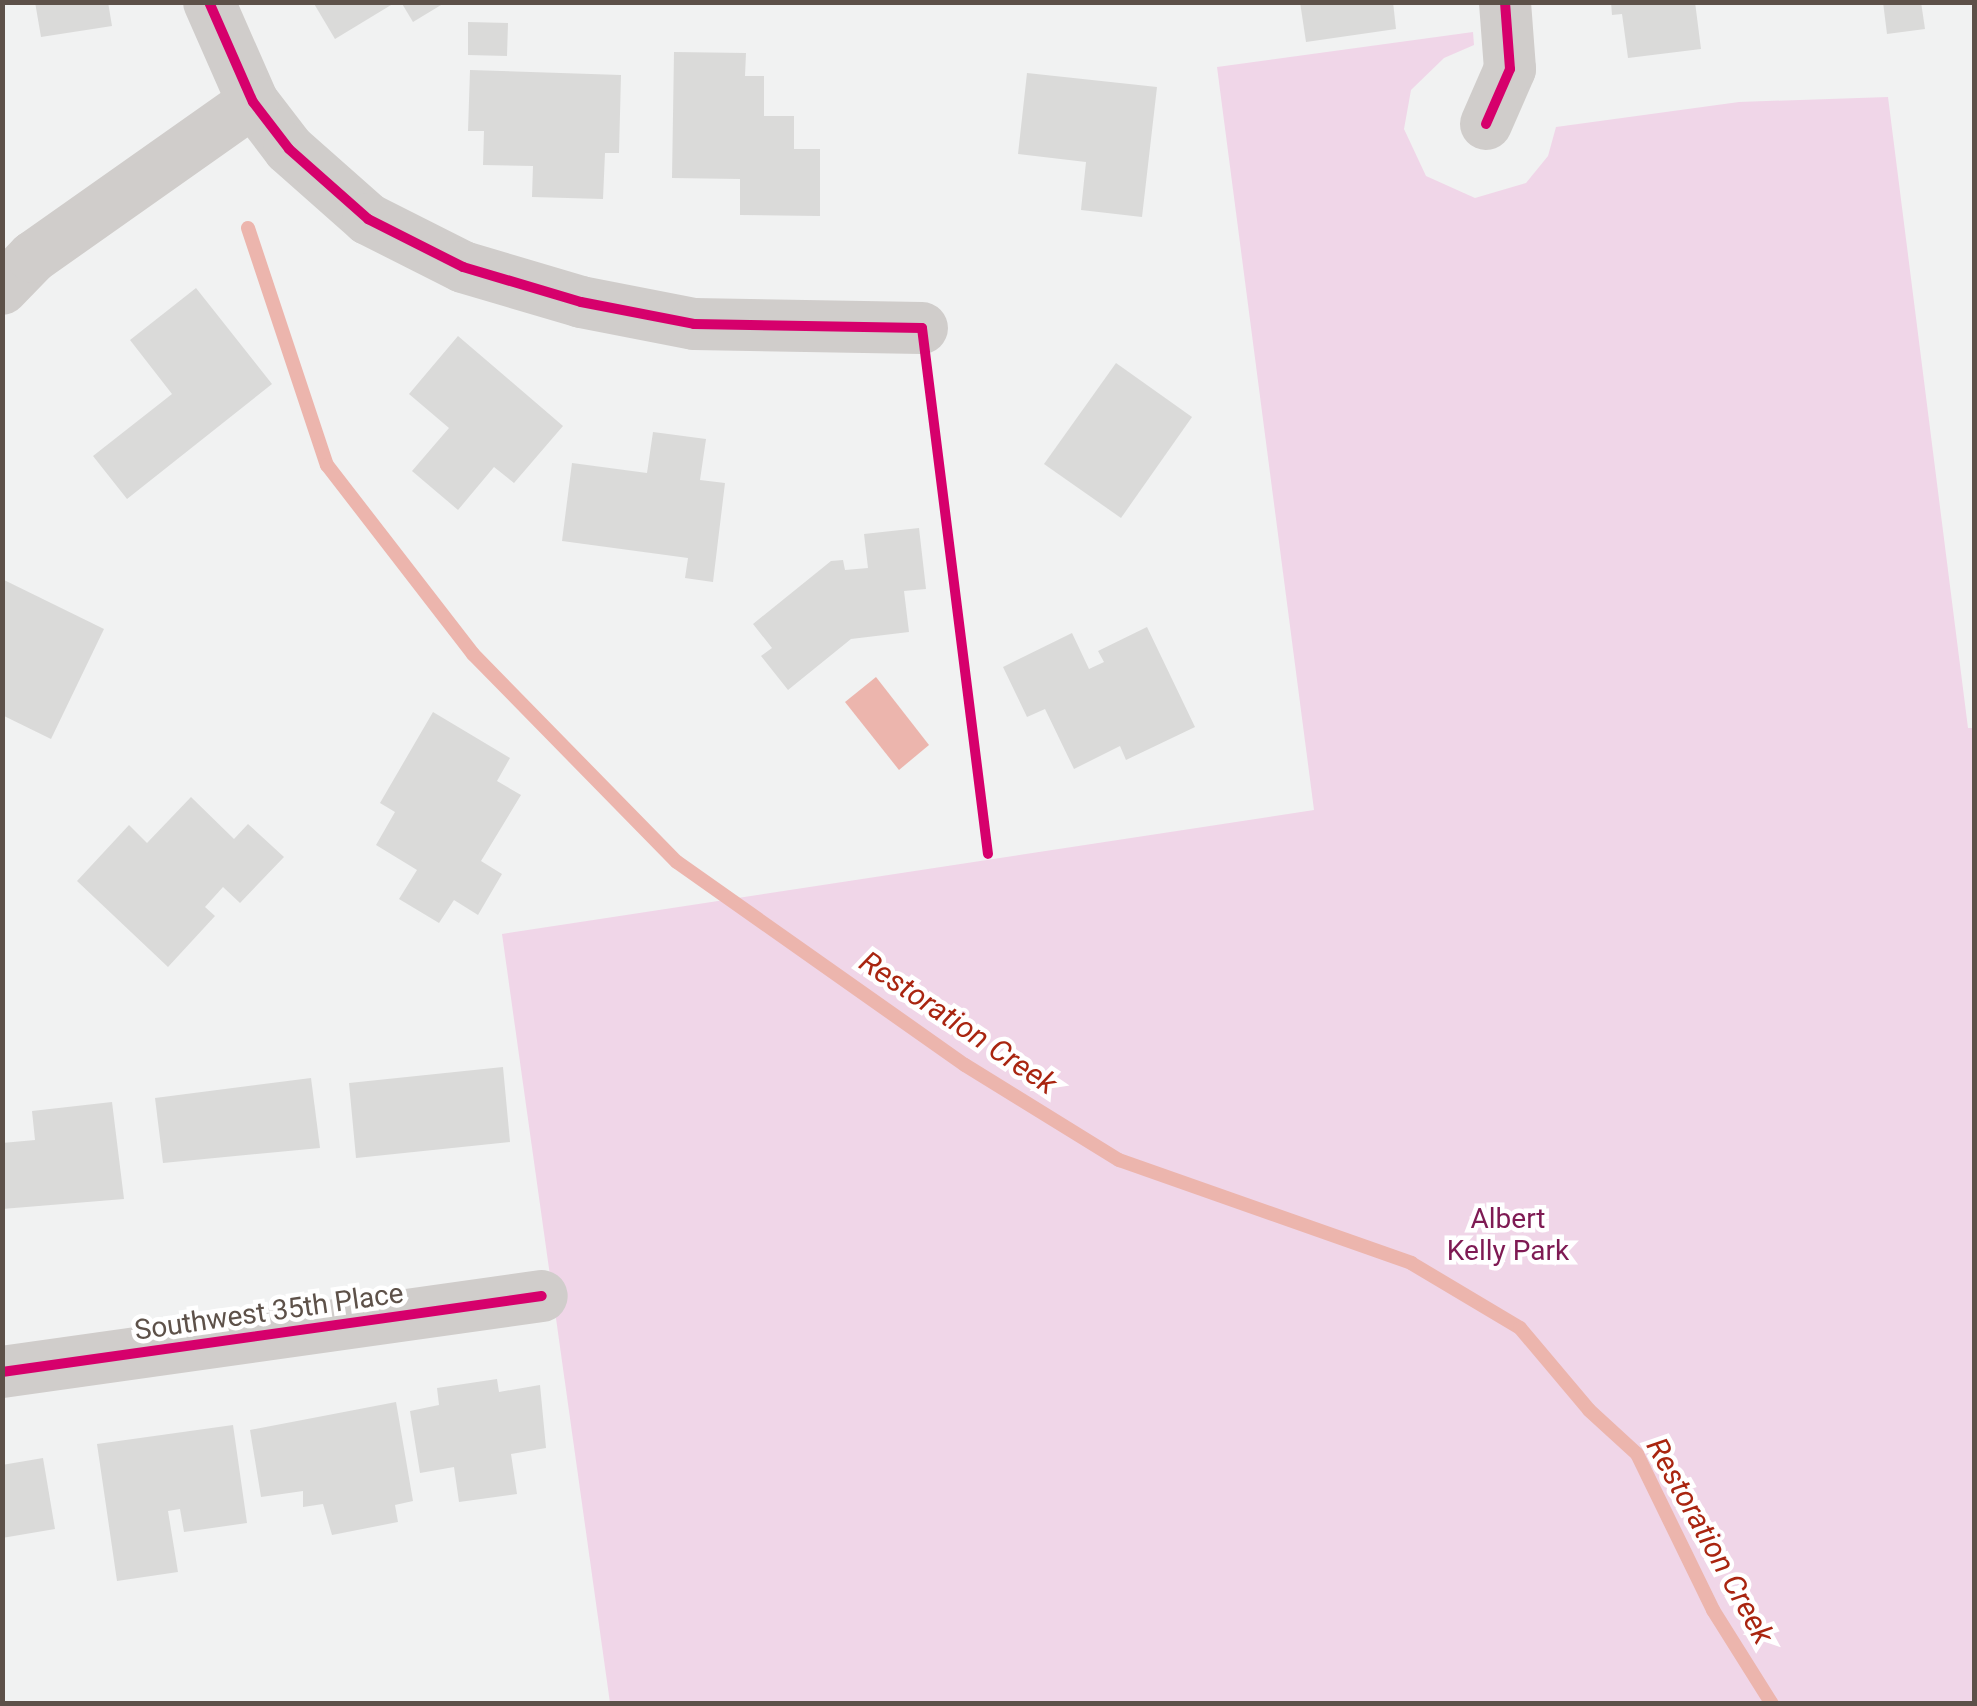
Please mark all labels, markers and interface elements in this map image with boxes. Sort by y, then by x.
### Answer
water label: Restoration Creek [853,944,1063,1102]
park label: Albert Kelly Park [1447,1202,1569,1268]
street label: Southwest 35th Place [132,1276,406,1348]
water label: Restoration Creek [1638,1432,1782,1650]

